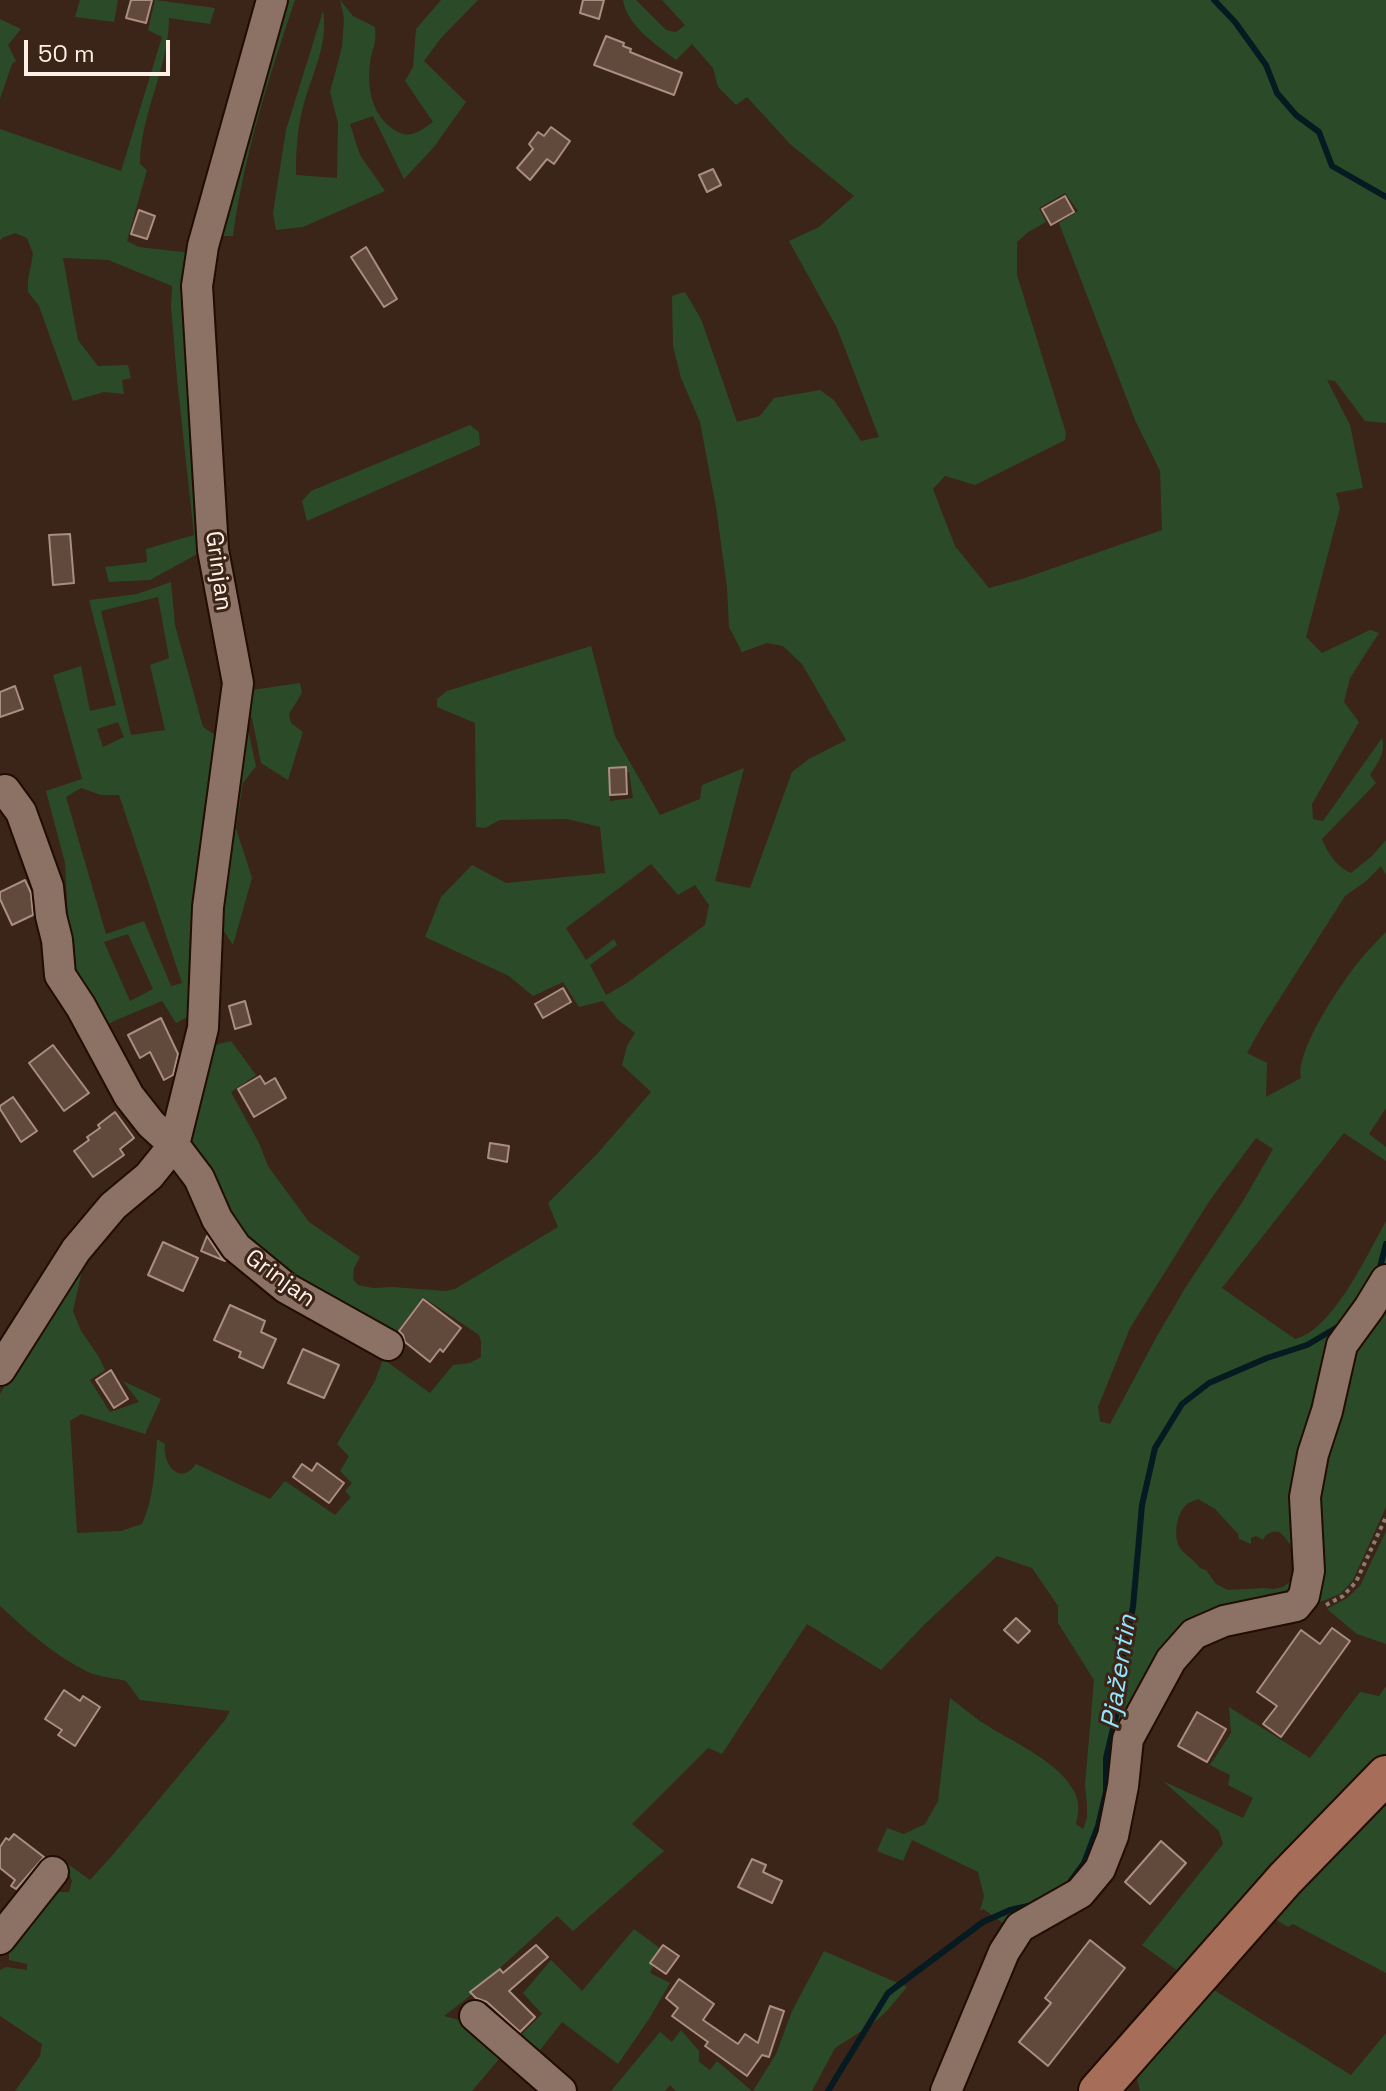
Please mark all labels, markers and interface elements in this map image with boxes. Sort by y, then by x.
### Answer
scale bar [28,24,174,74]
text: 50 m [38,38,95,69]
street label: Grinjan [198,529,238,613]
street label: Grinjan [239,1244,321,1314]
water label: Pjažentin [1096,1613,1144,1731]

